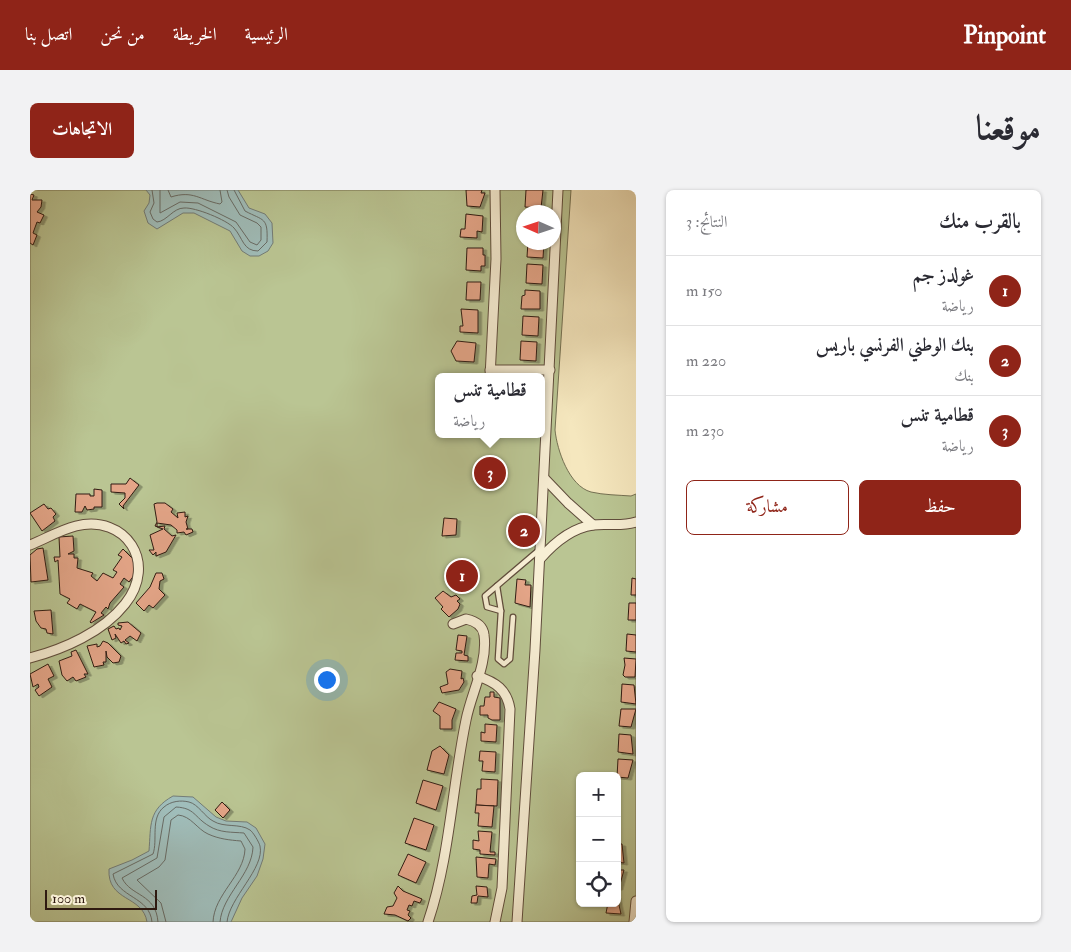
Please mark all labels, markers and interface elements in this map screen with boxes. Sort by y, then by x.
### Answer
text: Pinpoint [963,20,1046,51]
text: اتصل بنا [25,23,72,46]
text: من نحن [100,23,145,46]
text: الخريطة [173,23,217,46]
text: الرئيسية [245,23,288,46]
button: الاتجاهات [30,103,134,158]
text: موقعنا [976,106,1041,150]
north arrow [516,205,561,250]
text: بالقرب منك [939,208,1021,235]
text: النتائج: 3 [686,212,728,232]
text: غولدز جم [912,263,974,287]
text: 150 m [686,281,723,301]
text: 1 [1002,281,1008,301]
text: رياضة [942,296,974,316]
text: بنك الوطني الفرنسي باريس [816,333,974,357]
text: 220 m [686,351,726,371]
text: 2 [1001,351,1009,371]
text: بنك [954,366,974,386]
popup [435,373,545,438]
text: قطامية تنس [453,378,527,402]
text: قطامية تنس [900,403,974,427]
text: رياضة [453,411,486,431]
text: 230 m [686,421,724,441]
text: 3 [1002,421,1008,441]
text: رياضة [942,436,974,456]
pin: 3 [474,454,506,492]
button: مشاركة [686,480,849,535]
button: حفظ [859,480,1021,535]
pin: 2 [508,512,540,550]
pin: 1 [446,557,478,595]
your location [314,667,340,693]
map controls [576,772,621,907]
button: + [576,772,621,817]
button: − [576,817,621,862]
button: locate [576,862,621,907]
scale bar [45,887,158,910]
text: 100 m [52,890,85,907]

